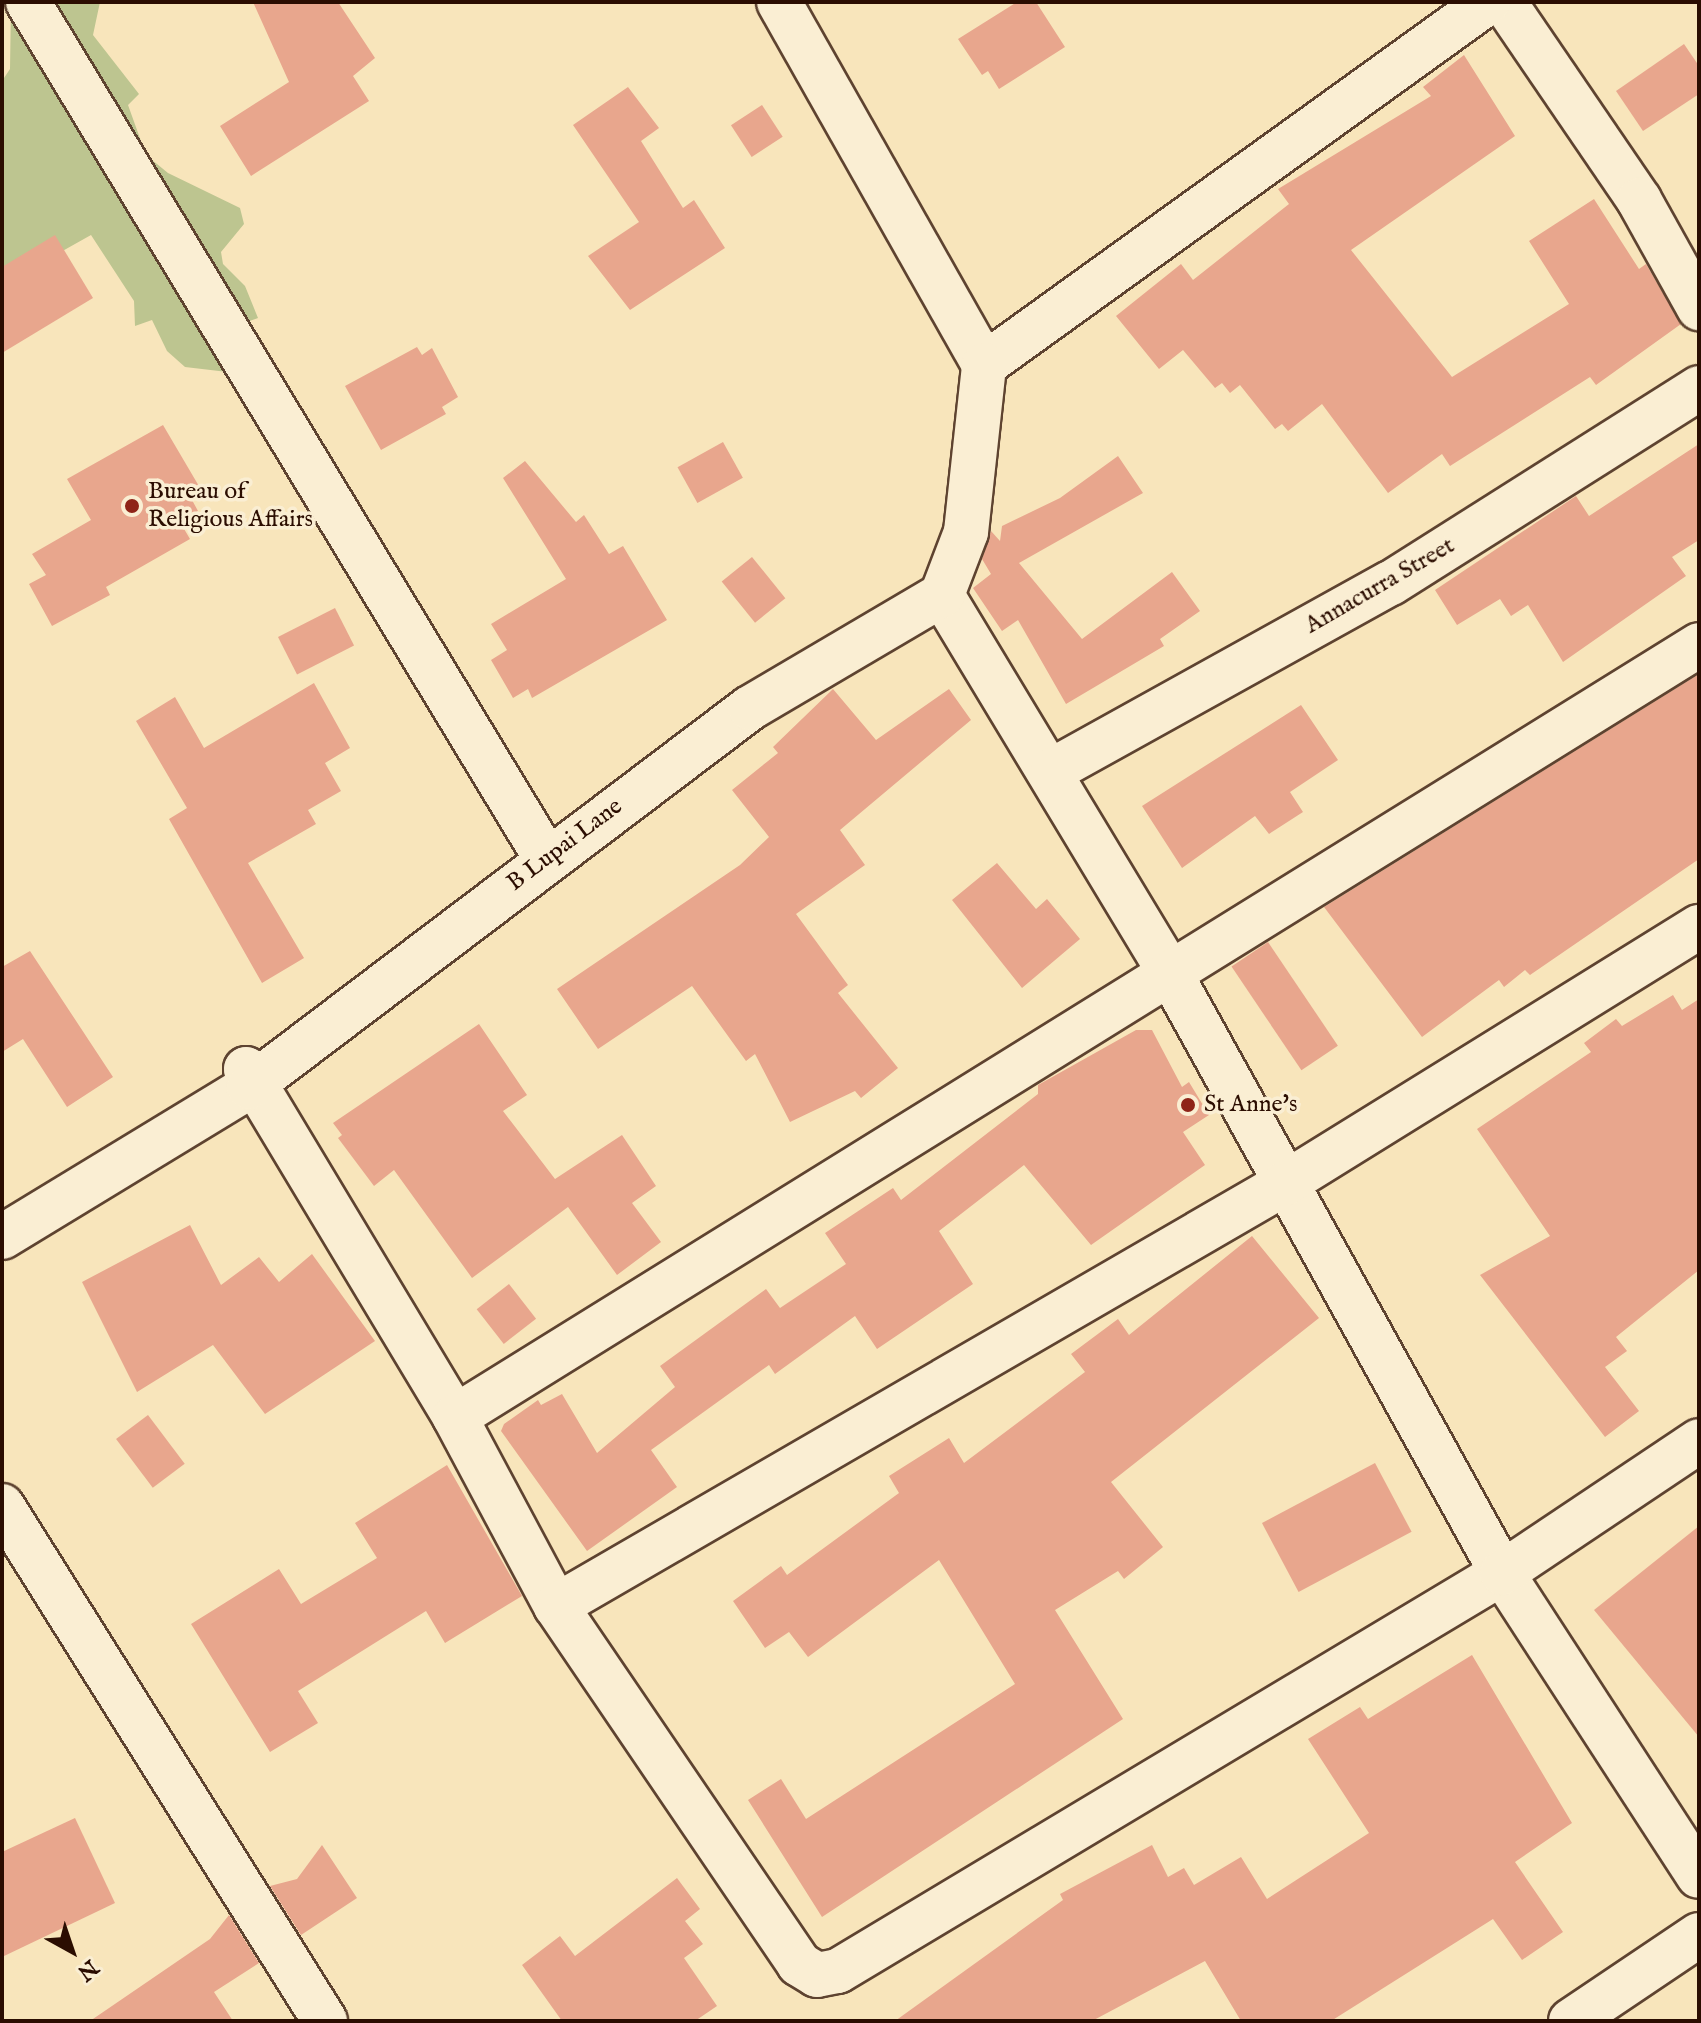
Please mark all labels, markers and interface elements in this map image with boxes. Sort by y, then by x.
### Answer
place label: Bureau of Religious Affairs [148,478,313,534]
marker: Bureau of Religious Affairs [123,497,141,515]
street label: Annacurra Street [1300,532,1460,640]
street label: B Lupai Lane [502,792,628,898]
place label: St Anne's [1204,1091,1297,1119]
marker: St Anne's [1179,1096,1197,1114]
north arrow [32,1911,112,1991]
text: N [71,1953,104,1986]

